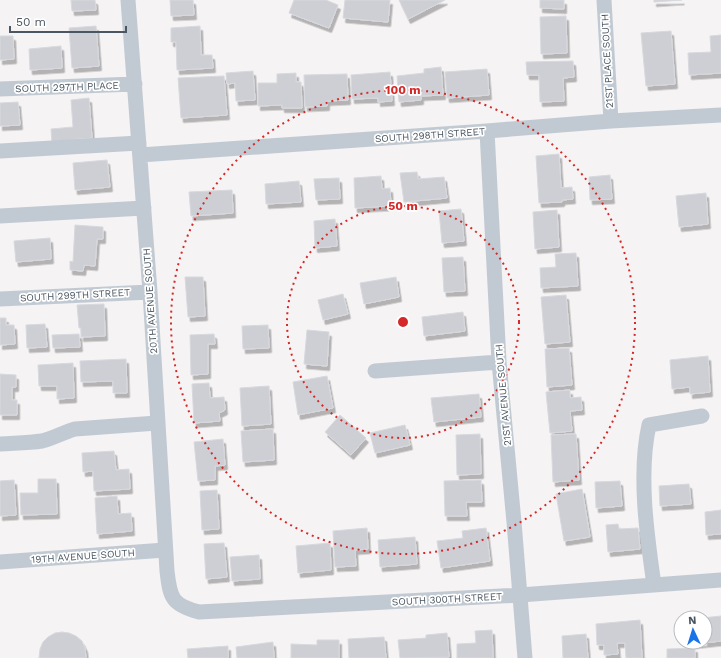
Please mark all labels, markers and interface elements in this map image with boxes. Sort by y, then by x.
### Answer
scale bar [10,8,126,34]
street label: 21ST PLACE SOUTH [599,14,615,108]
text: 50 m [16,15,46,29]
street label: SOUTH 297TH PLACE [15,80,119,94]
text: 100 m [385,83,421,97]
street label: SOUTH 298TH STREET [375,126,485,144]
text: 50 m [388,199,418,213]
street label: 20TH AVENUE SOUTH [141,248,159,354]
street label: SOUTH 299TH STREET [20,287,130,303]
centre of rings [396,315,410,329]
street label: 21ST AVENUE SOUTH [493,344,513,446]
street label: 19TH AVENUE SOUTH [31,547,135,565]
street label: SOUTH 300TH STREET [392,591,502,607]
north arrow [673,610,713,650]
text: N [688,614,697,627]

